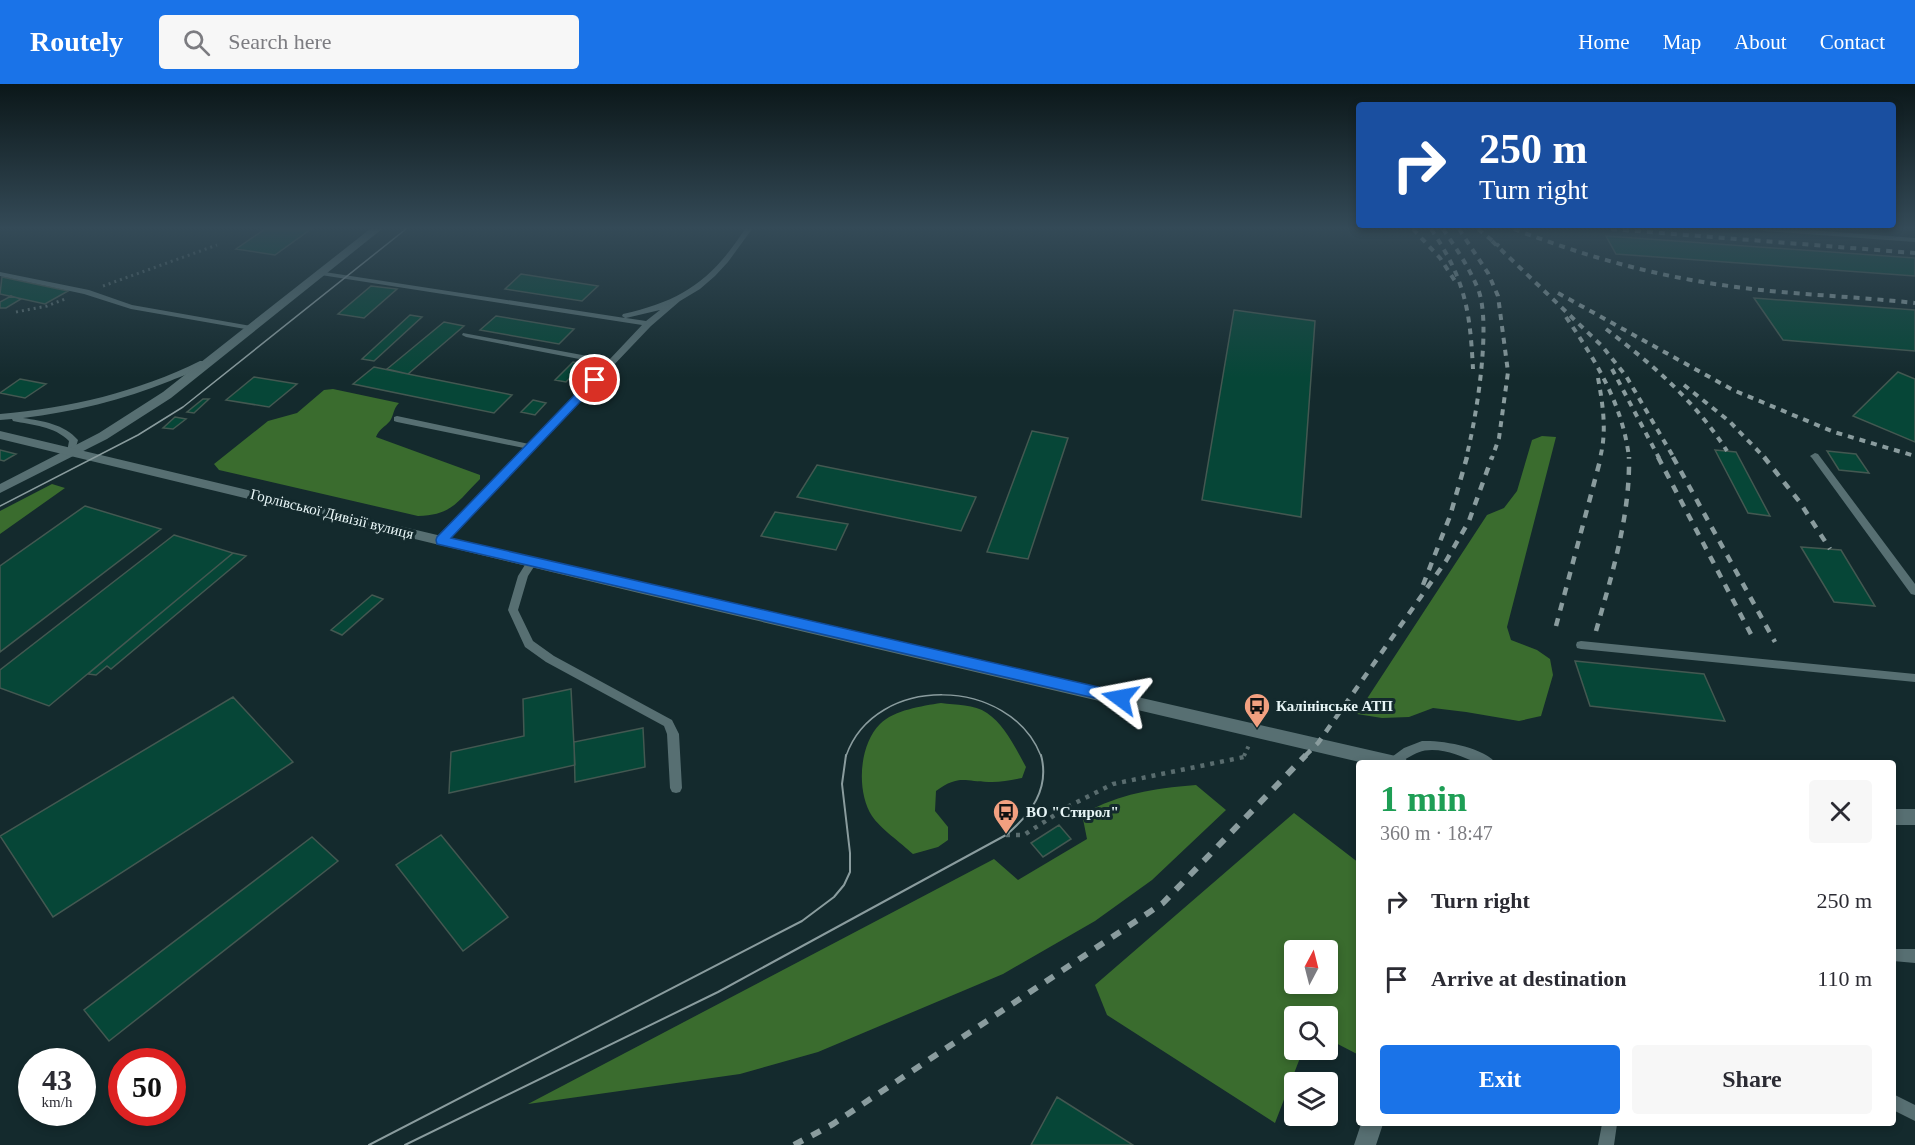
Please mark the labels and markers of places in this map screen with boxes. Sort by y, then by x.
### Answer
pin [569,354,620,405]
bus stop icon: Калінінське АТП [1242,691,1272,729]
place label: Калінінське АТП [1276,698,1393,714]
bus stop icon: ВО "Стирол" [991,797,1021,835]
place label: ВО "Стирол" [1026,804,1119,820]

